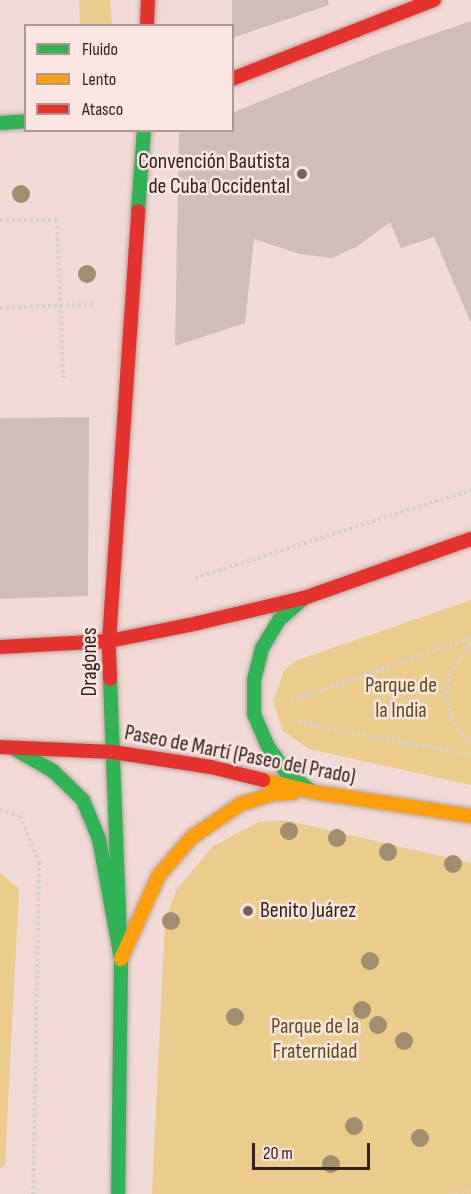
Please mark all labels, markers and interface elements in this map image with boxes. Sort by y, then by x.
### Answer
legend [24,24,234,132]
text: Fluido [82,39,118,60]
text: Lento [82,69,116,90]
text: Atasco [82,99,123,120]
place label: Convención Bautista de Cuba Occidental [138,148,290,200]
marker: Convención Bautista de Cuba Occidental [295,167,309,181]
street label: Dragones [77,627,103,697]
park label: Parque de la India [365,672,437,724]
street label: Paseo de Martí (Paseo del Prado) [122,720,358,790]
place label: Benito Juárez [260,898,356,924]
marker: Benito Juárez [241,904,255,918]
park label: Parque de la Fraternidad [271,1013,359,1064]
scale bar [255,1131,374,1169]
text: 20 m [263,1143,293,1164]

